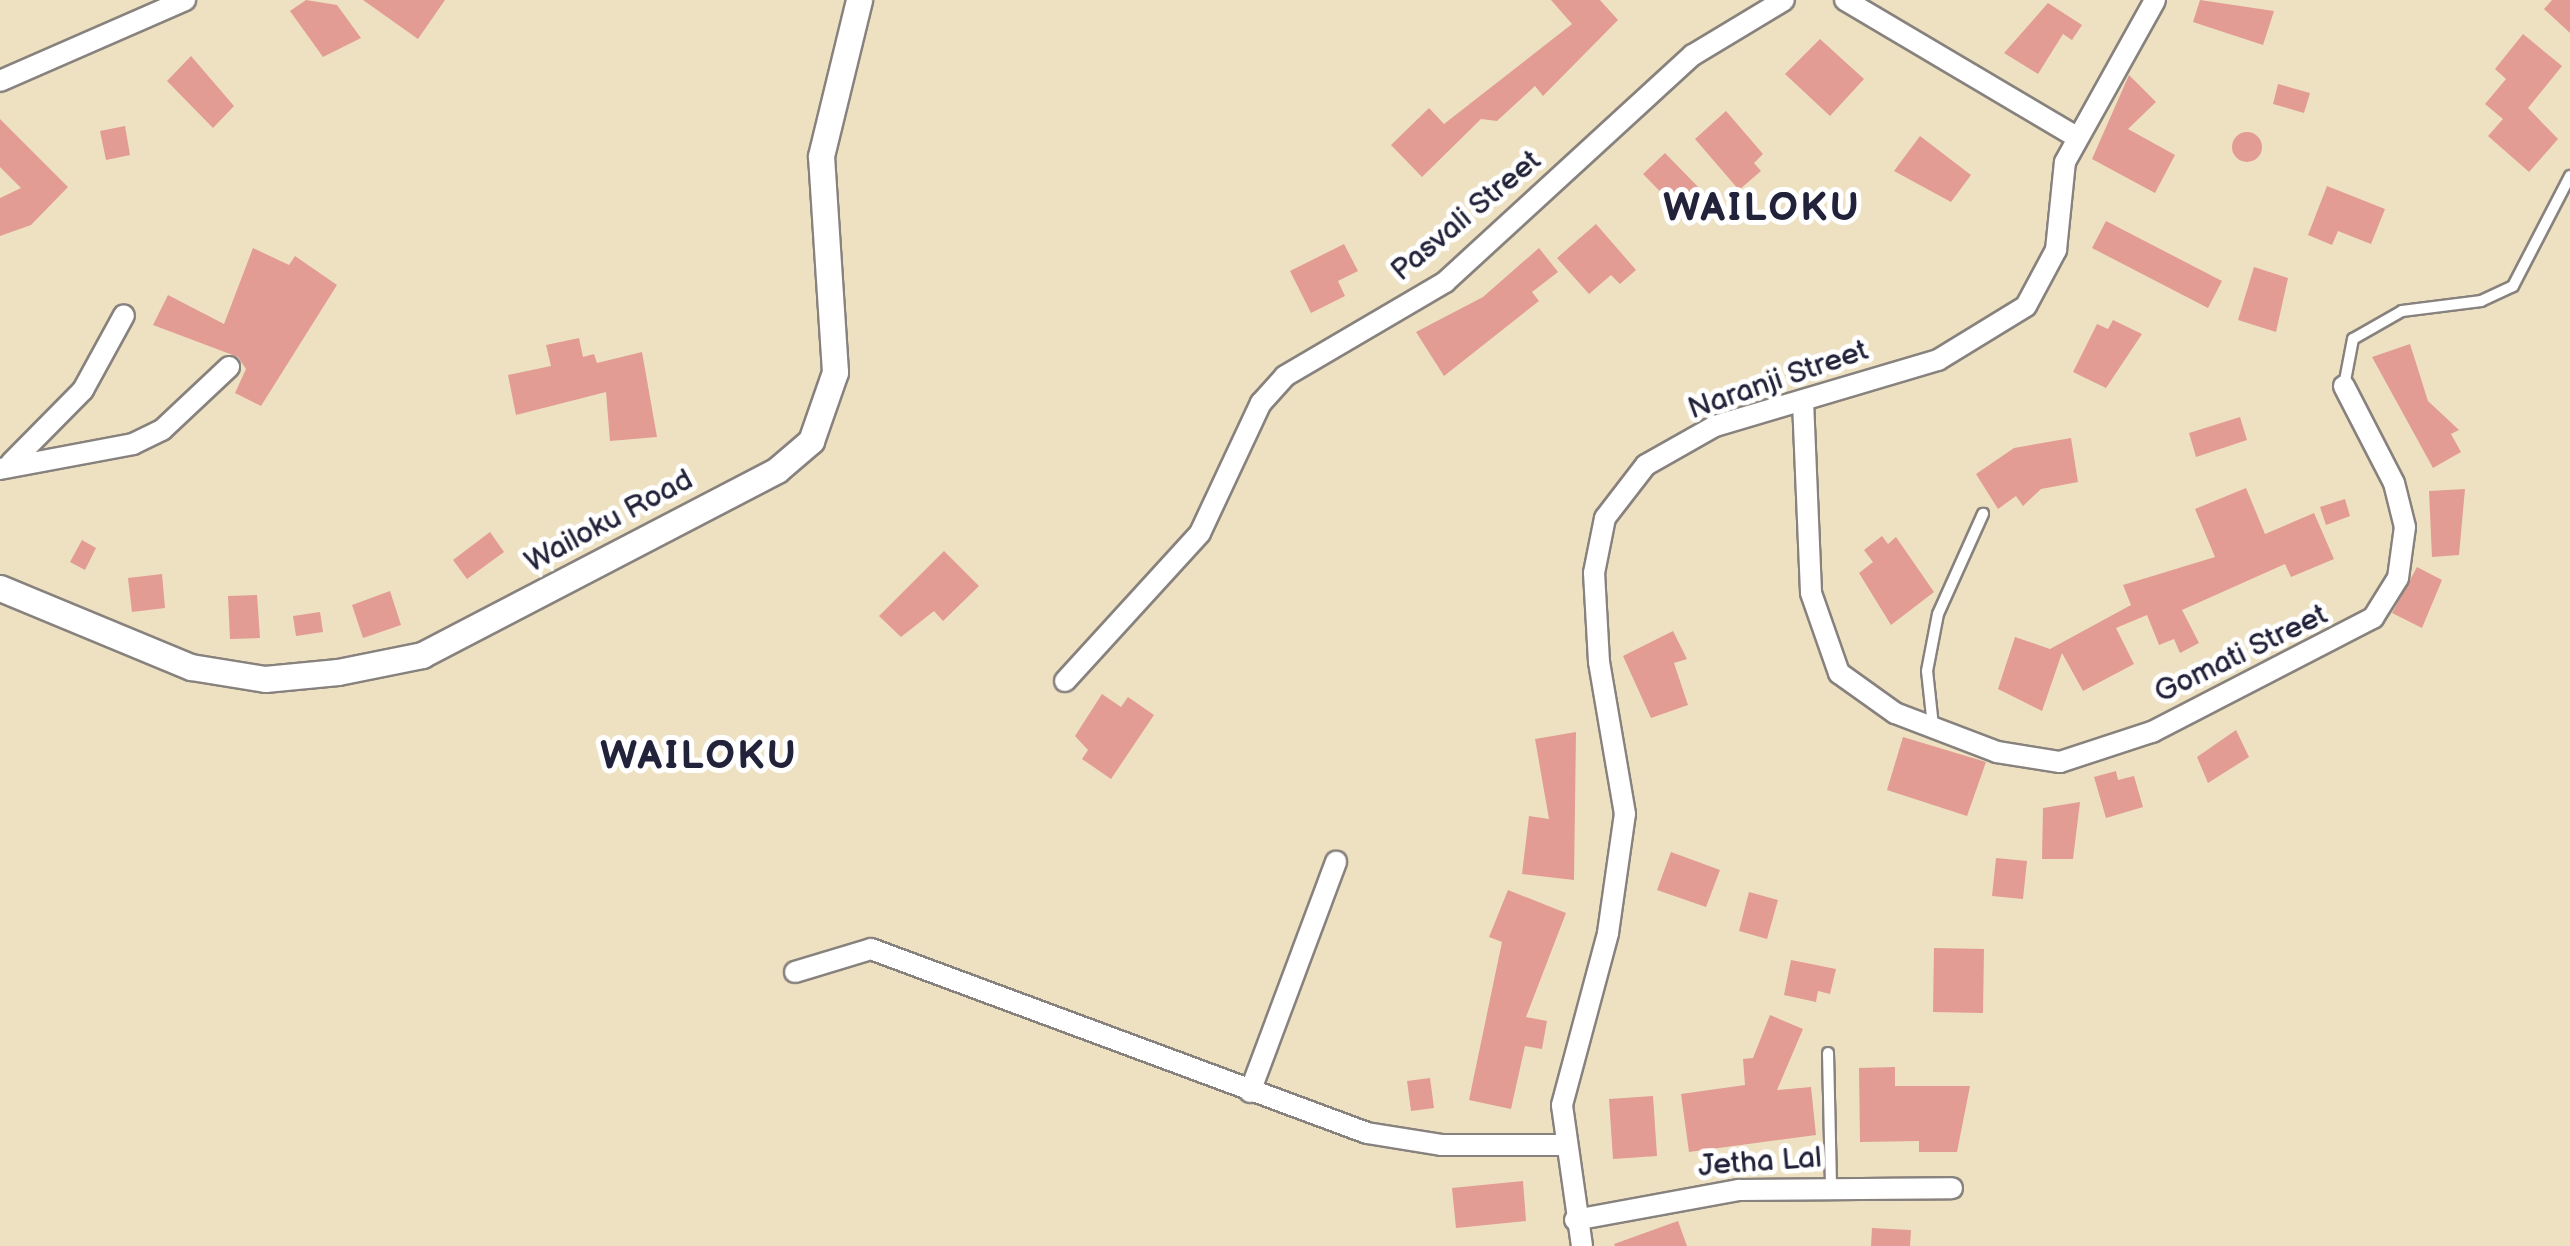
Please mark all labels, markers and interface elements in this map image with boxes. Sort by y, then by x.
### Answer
street label: Pasvali Street [1384,143,1548,289]
district label: WAILOKU [1663,184,1861,232]
street label: Naranji Street [1683,332,1873,428]
street label: Wailoku Road [519,462,699,580]
street label: Gomati Street [2149,597,2333,711]
district label: WAILOKU [600,732,798,780]
street label: Jetha Lal [1697,1140,1823,1184]

